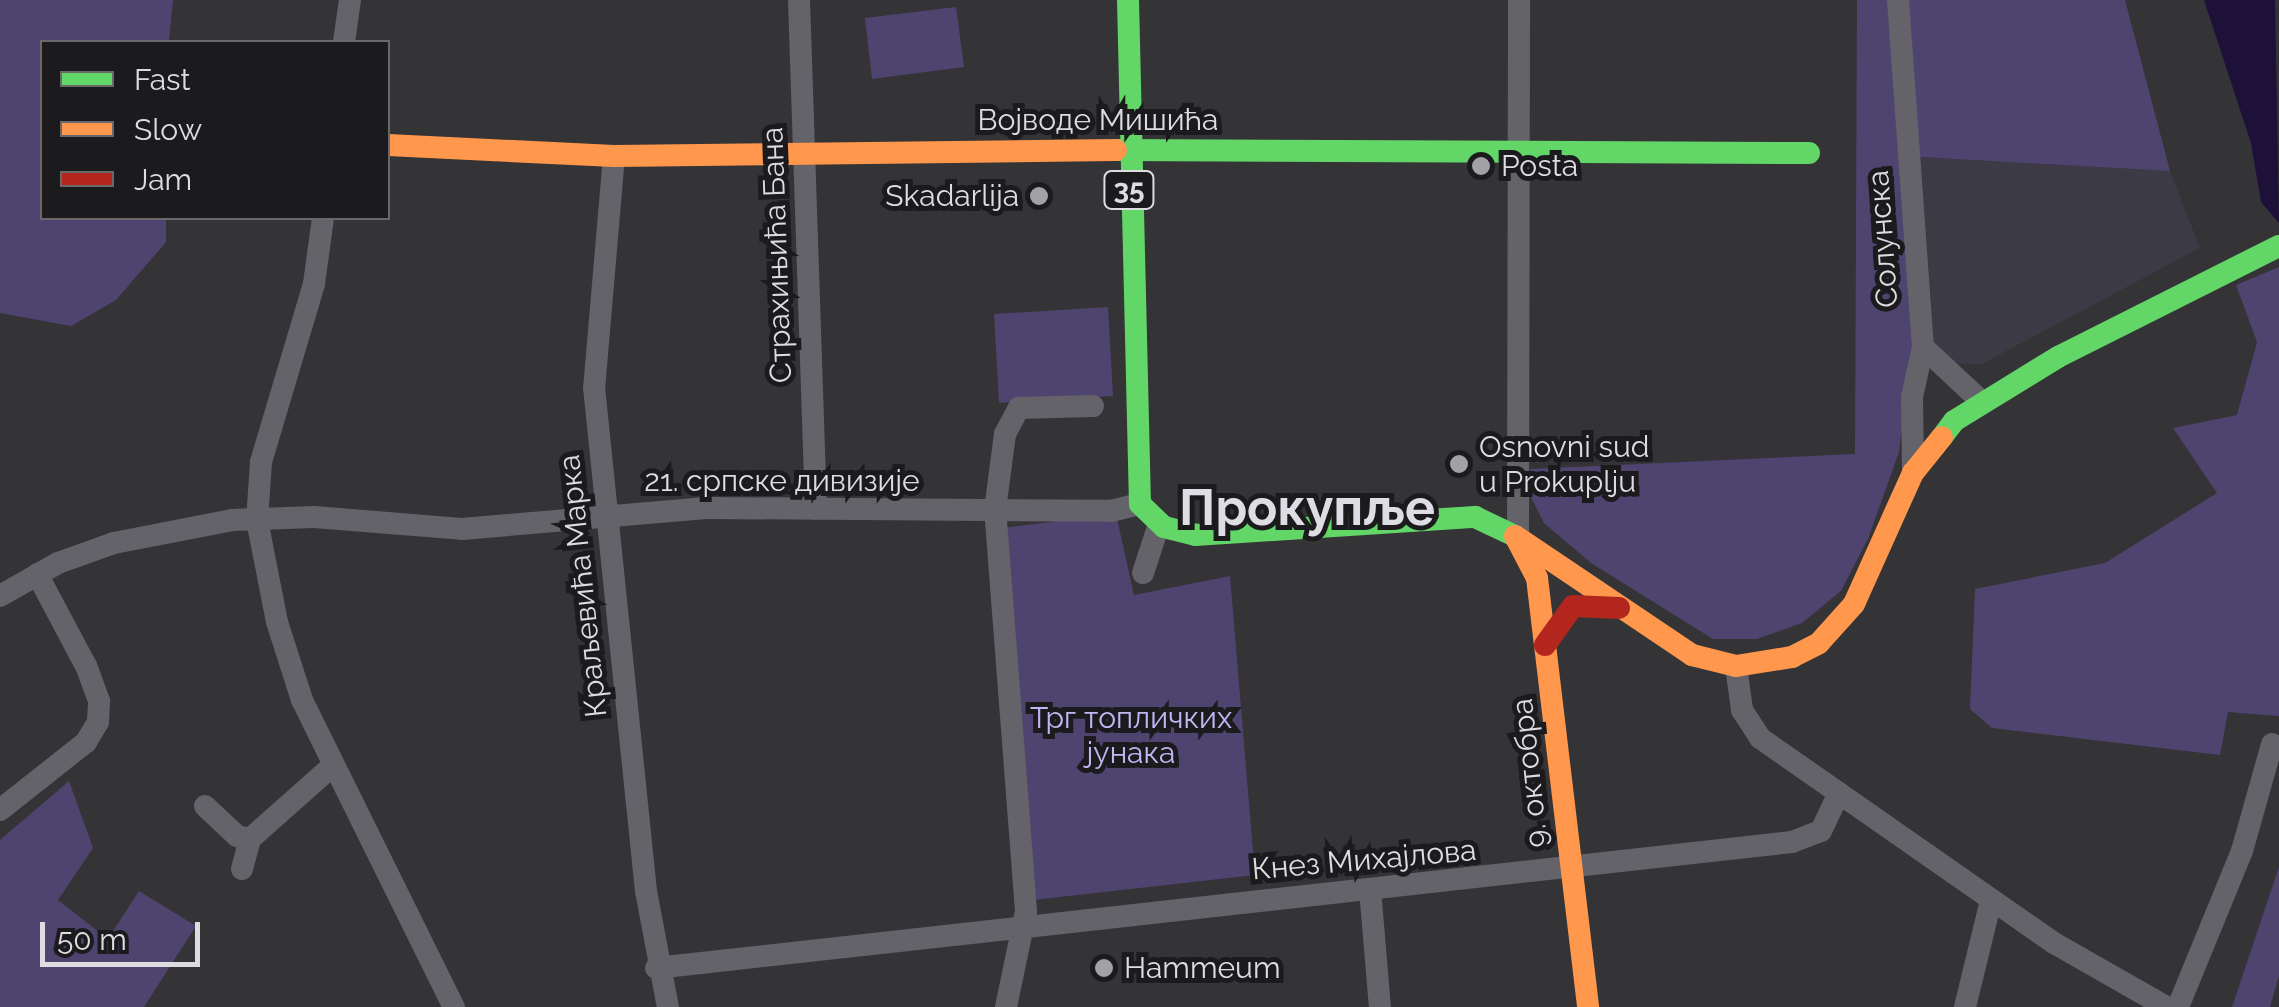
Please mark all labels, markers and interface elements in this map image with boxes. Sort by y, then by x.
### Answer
legend [40,40,390,220]
text: Fast [134,62,191,97]
street label: Војводе Мишића [978,102,1218,138]
text: Slow [134,112,202,147]
street label: Страхињића Бана [755,126,799,384]
place label: Posta [1501,148,1578,184]
marker: Posta [1470,155,1492,177]
text: Jam [134,162,192,197]
road number: 35 [1102,167,1156,213]
street label: Солунска [1860,169,1906,309]
place label: Skadarlija [885,178,1019,214]
marker: Skadarlija [1028,185,1050,207]
place label: Osnovni sud u Prokuplju [1479,429,1649,500]
street label: Краљевића Марка [551,453,615,719]
marker: Osnovni sud u Prokuplju [1448,453,1470,475]
street label: 21. српске дивизије [644,463,920,499]
district label: Прокупље [1179,478,1435,538]
street label: 9. октобра [1504,697,1556,849]
park label: Трг топличких јунака [1030,700,1232,770]
street label: Кнез Михајлова [1250,832,1478,888]
scale bar [45,902,205,964]
text: 50 m [57,922,127,957]
place label: Hammeum [1124,950,1280,986]
marker: Hammeum [1093,957,1115,979]

